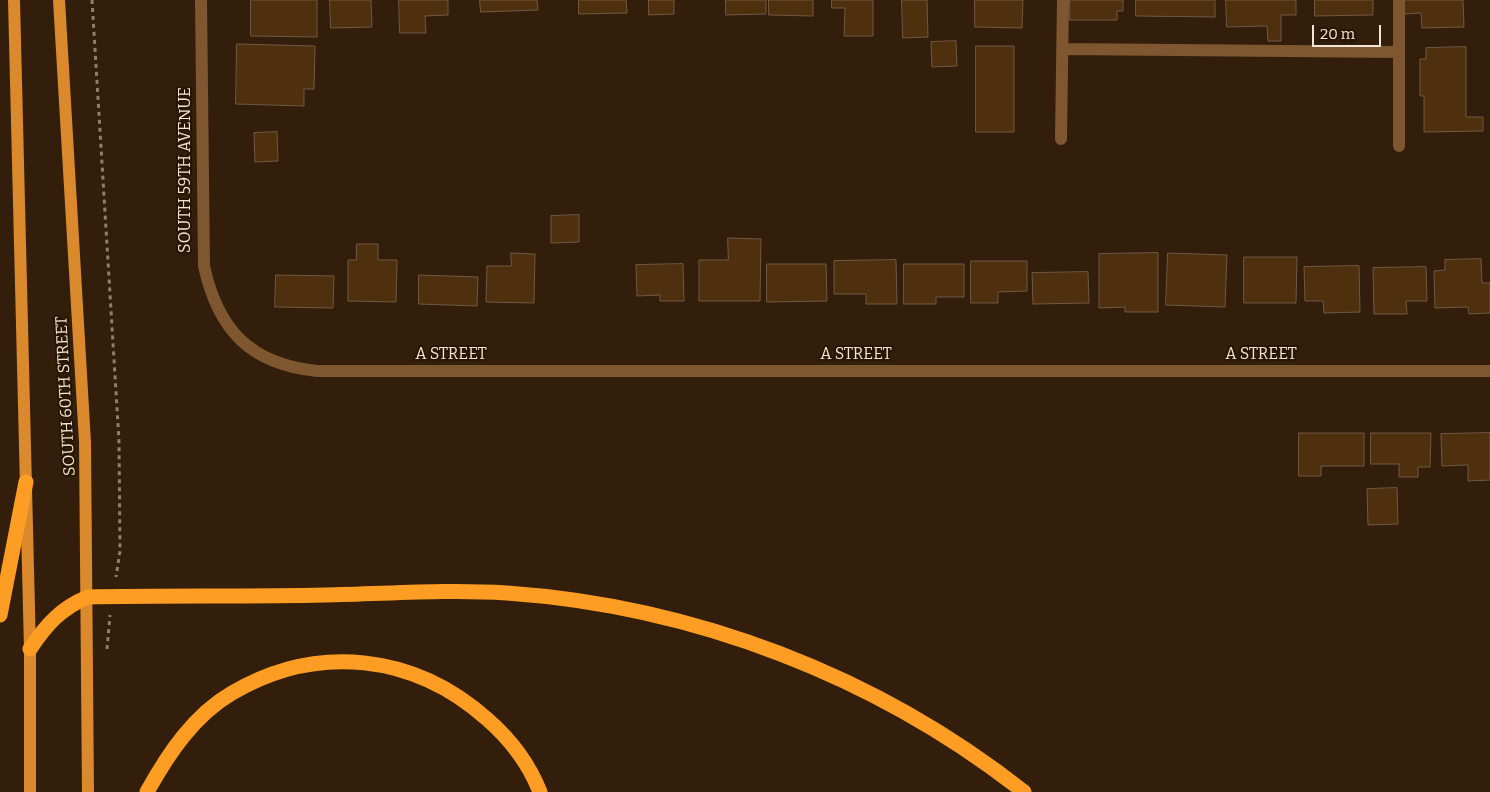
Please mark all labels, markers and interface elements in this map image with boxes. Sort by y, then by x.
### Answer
scale bar [1315,15,1384,47]
text: 20 m [1320,25,1355,43]
street label: SOUTH 59TH AVENUE [176,87,196,253]
street label: SOUTH 60TH STREET [52,316,80,476]
street label: A STREET [415,345,487,365]
street label: A STREET [820,345,892,365]
street label: A STREET [1225,345,1297,365]

